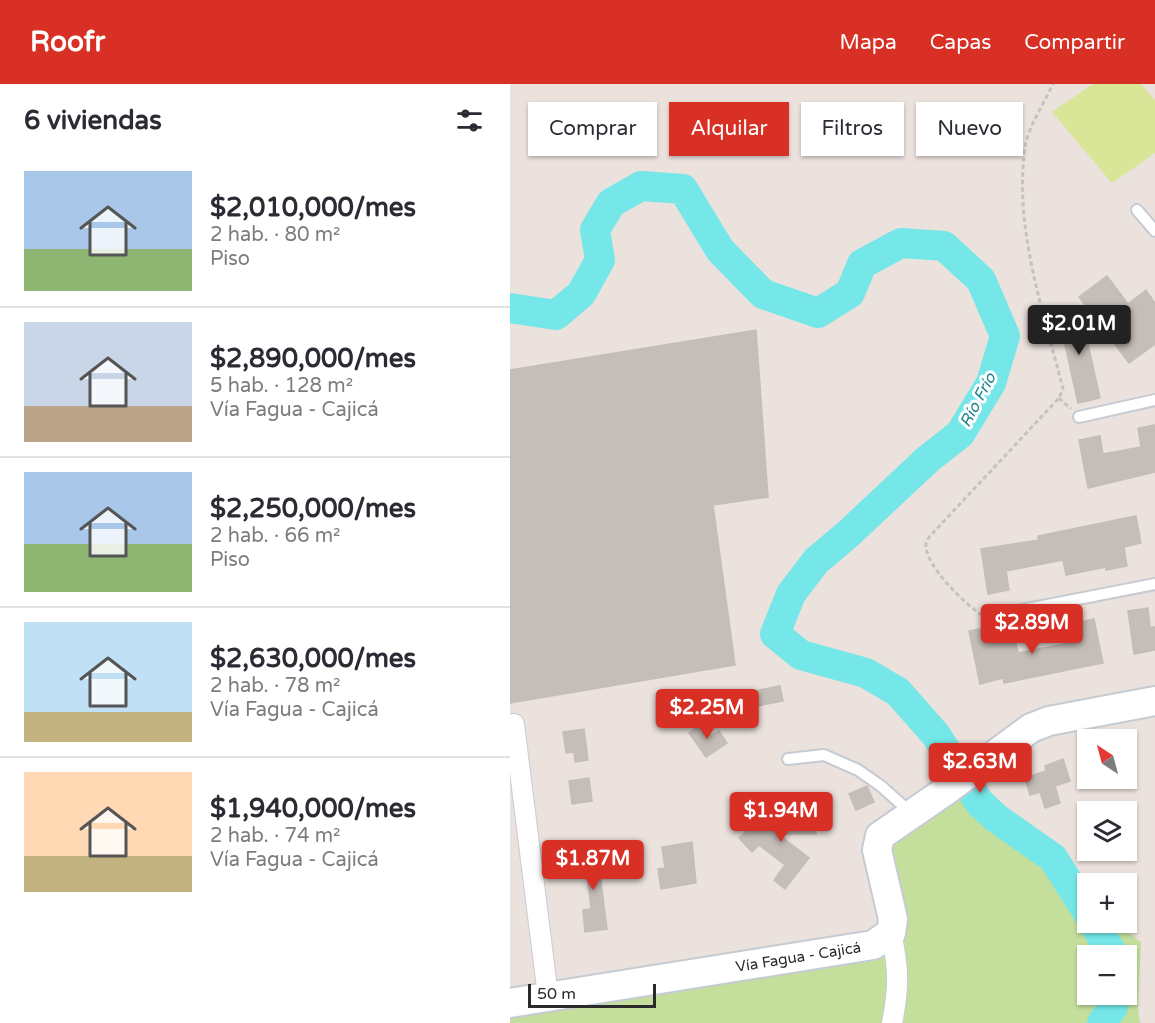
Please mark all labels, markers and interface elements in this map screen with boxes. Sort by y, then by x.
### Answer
text: Roofr [30,25,105,59]
text: Mapa [840,30,897,55]
text: Capas [930,30,991,55]
text: Compartir [1024,30,1125,55]
chip: Comprar [528,102,657,156]
chip: Alquilar [669,102,789,156]
chip: Filtros [801,102,904,156]
chip: Nuevo [916,102,1023,156]
icon: filters [453,104,486,137]
text: 6 viviendas [24,105,162,136]
text: $2,010,000/mes [210,192,416,223]
icon: home [72,195,144,267]
text: 2 hab. · 80 m² [210,223,340,247]
text: Piso [210,247,250,271]
pin: $2.01M [1030,305,1128,356]
text: $2.01M [1042,312,1116,336]
text: $2,890,000/mes [210,343,416,374]
icon: home [72,346,144,418]
water label: Río Frío [955,368,1001,430]
text: 5 hab. · 128 m² [210,374,353,398]
text: Vía Fagua - Cajicá [210,398,379,422]
text: $2,250,000/mes [210,493,416,524]
icon: home [72,496,144,568]
text: 2 hab. · 66 m² [210,524,340,548]
text: Piso [210,548,250,572]
pin: $2.89M [983,604,1081,655]
text: $2.89M [995,611,1069,635]
text: $2,630,000/mes [210,643,416,674]
icon: home [72,646,144,718]
text: 2 hab. · 78 m² [210,674,340,698]
pin: $2.25M [658,689,756,740]
text: $2.25M [670,696,744,720]
text: Vía Fagua - Cajicá [210,698,379,722]
north arrow [1077,729,1137,789]
map controls [1077,729,1137,1005]
pin: $2.63M [931,743,1029,794]
text: $2.63M [943,750,1017,774]
pin: $1.94M [732,792,830,843]
text: $1,940,000/mes [210,793,416,824]
icon: home [72,796,144,868]
text: $1.94M [744,799,818,823]
button: layers [1077,801,1137,861]
text: 2 hab. · 74 m² [210,824,340,848]
pin: $1.87M [544,840,642,891]
text: $1.87M [556,847,630,871]
text: Vía Fagua - Cajicá [210,848,379,872]
button: + [1077,873,1137,933]
street label: Vía Fagua - Cajicá [734,938,862,976]
button: − [1077,945,1137,1005]
scale bar [528,981,656,1008]
text: 50 m [537,984,576,1004]

